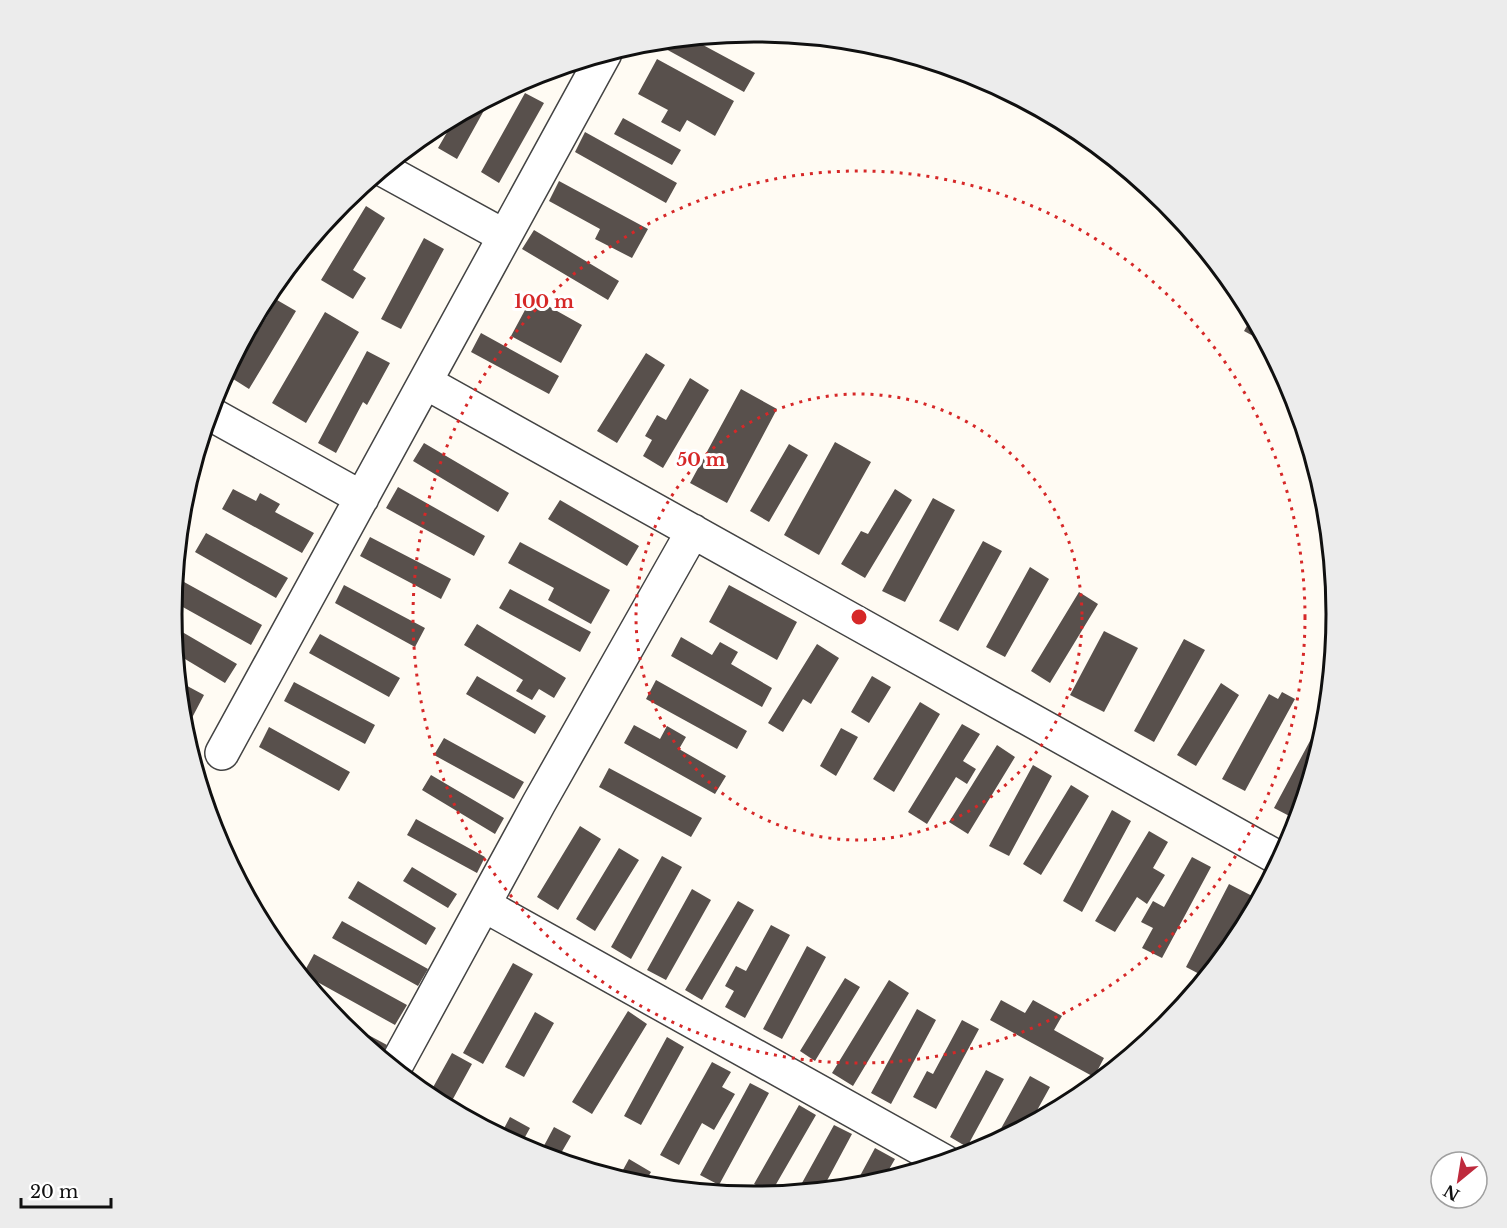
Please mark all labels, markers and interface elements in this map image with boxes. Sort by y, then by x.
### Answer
text: 100 m [514,291,574,313]
text: 50 m [677,449,726,471]
centre of rings [849,607,869,627]
north arrow [1429,1150,1489,1210]
scale bar [21,1171,111,1209]
text: 20 m [30,1181,78,1203]
text: N [1440,1181,1463,1205]

